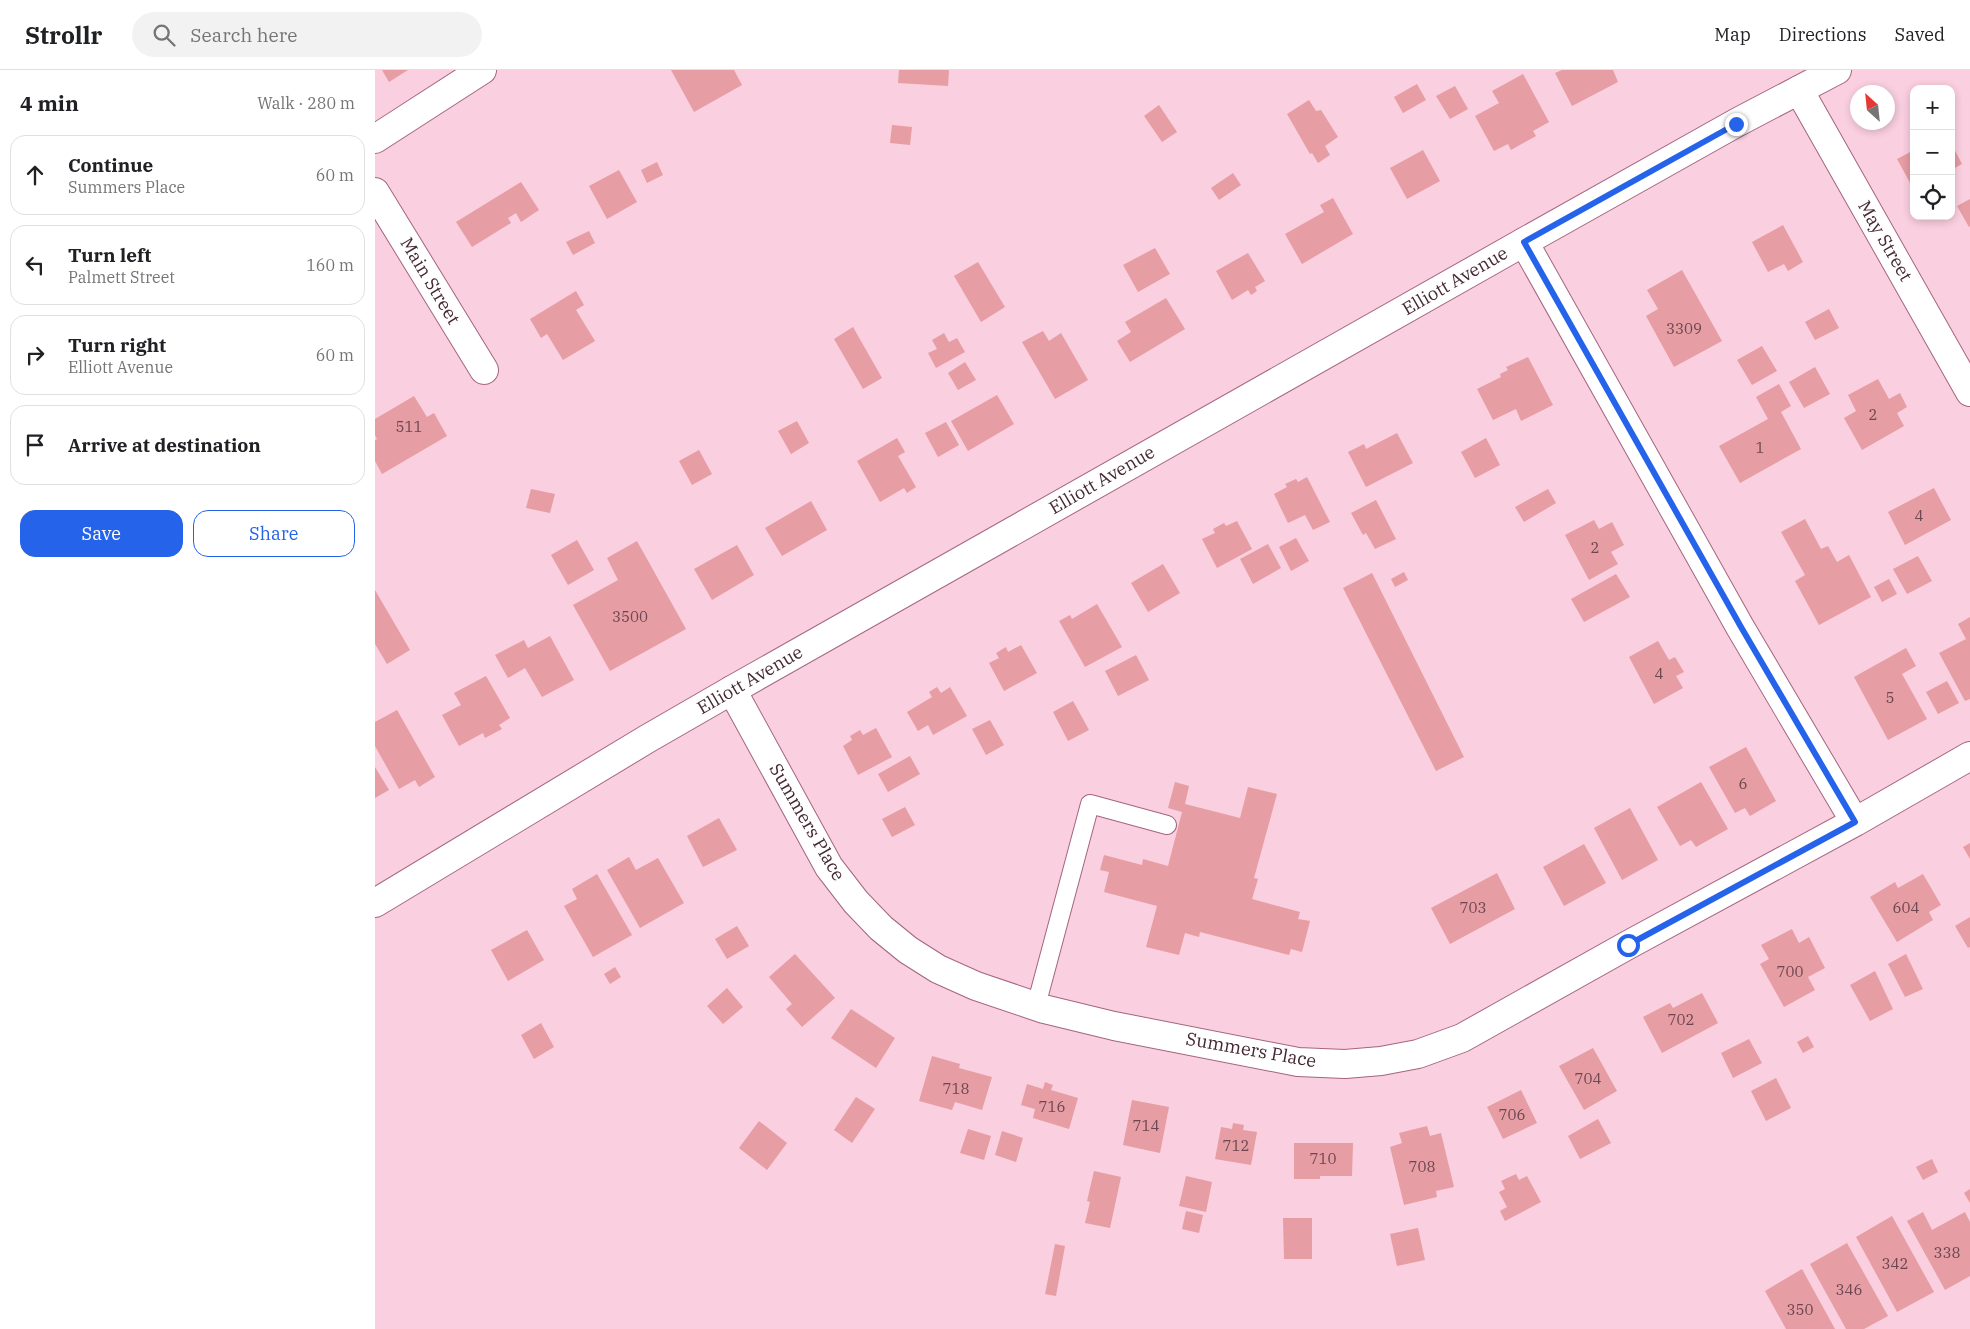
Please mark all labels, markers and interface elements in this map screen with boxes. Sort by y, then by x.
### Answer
search box [132,12,482,57]
text: Strollr [25,19,102,51]
icon: search [150,21,178,49]
text: Search here [190,23,297,47]
text: Map [1714,23,1751,46]
text: Directions [1779,23,1867,46]
text: Saved [1895,23,1945,46]
north arrow [1850,85,1895,130]
map controls [1910,85,1955,220]
button: + [1910,85,1955,130]
text: 4 min [20,89,79,117]
text: Walk · 280 m [257,93,355,113]
route end [1725,113,1748,136]
button: − [1910,130,1955,175]
text: Continue [68,153,153,177]
icon: ahead [21,161,49,189]
text: 60 m [316,165,354,185]
button: locate [1910,175,1955,220]
text: Summers Place [68,177,185,197]
street label: May Street [1853,196,1918,285]
street label: Main Street [395,233,465,328]
street label: Elliott Avenue [1398,241,1512,320]
text: Turn left [68,243,151,267]
icon: left [21,251,49,279]
text: 160 m [306,255,354,275]
text: Palmett Street [68,267,175,287]
house number: 3309 [1666,319,1702,338]
text: Turn right [68,333,166,357]
icon: right [21,341,49,369]
text: 60 m [316,345,354,365]
text: Elliott Avenue [68,357,173,377]
house number: 2 [1868,405,1878,424]
house number: 511 [395,417,423,436]
icon: arrive [21,431,49,459]
text: Arrive at destination [68,433,261,457]
house number: 1 [1755,438,1765,457]
street label: Elliott Avenue [1045,440,1159,519]
house number: 4 [1914,506,1924,525]
button: Save [20,510,183,557]
button: Share [193,510,355,557]
house number: 2 [1590,538,1600,557]
house number: 3500 [612,607,648,626]
street label: Elliott Avenue [693,640,807,719]
house number: 4 [1654,664,1664,683]
house number: 5 [1885,688,1895,707]
street label: Summers Place [765,759,850,885]
house number: 6 [1738,774,1748,793]
house number: 703 [1459,898,1487,917]
house number: 604 [1892,898,1920,917]
route start [1617,934,1640,957]
house number: 700 [1776,962,1804,981]
house number: 702 [1667,1010,1695,1029]
street label: Summers Place [1184,1027,1318,1072]
house number: 704 [1574,1069,1602,1088]
house number: 718 [942,1079,970,1098]
house number: 716 [1038,1097,1066,1116]
house number: 706 [1498,1105,1526,1124]
house number: 714 [1132,1116,1160,1135]
house number: 712 [1222,1136,1250,1155]
house number: 710 [1309,1149,1337,1168]
house number: 708 [1408,1157,1436,1176]
house number: 338 [1933,1243,1961,1262]
house number: 342 [1881,1254,1909,1273]
house number: 346 [1835,1280,1863,1299]
house number: 350 [1786,1300,1814,1319]

